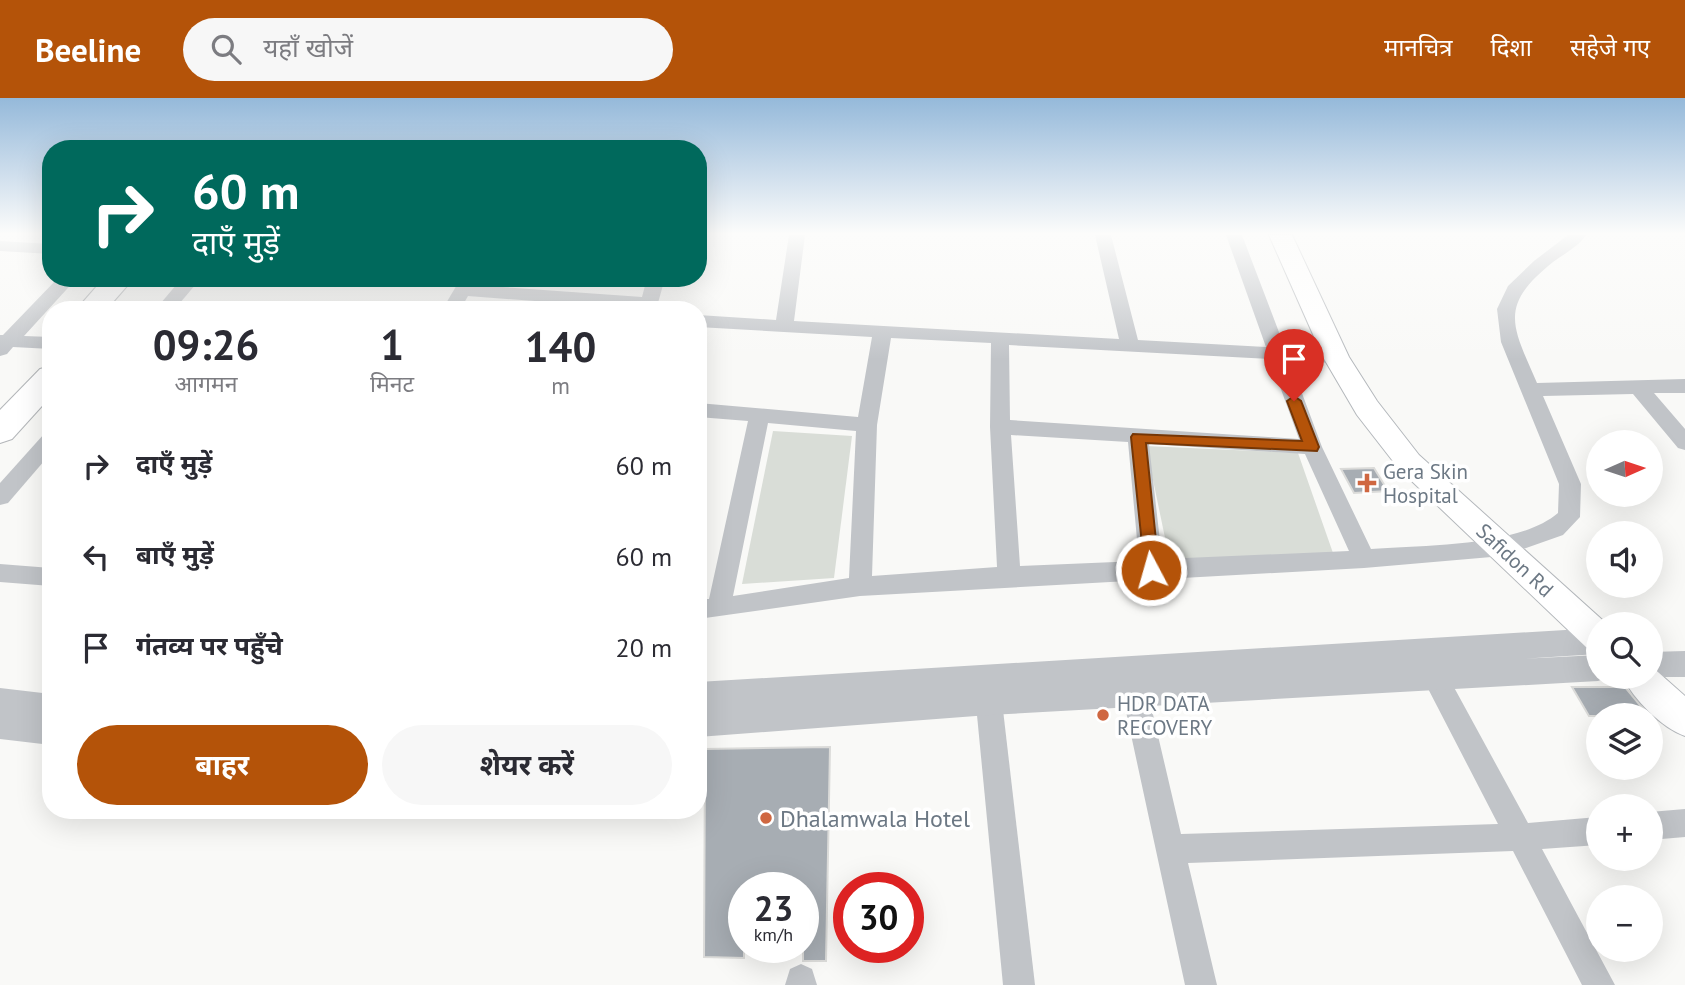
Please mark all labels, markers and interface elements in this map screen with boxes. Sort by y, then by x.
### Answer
search box [183,18,673,81]
text: Beeline [35,28,141,71]
icon: search [207,30,245,68]
text: यहाँ खोजें [263,31,353,64]
text: मानचित्र [1384,32,1453,63]
text: दिशा [1491,32,1532,63]
text: सहेजे गए [1570,32,1650,63]
text: 60 m [192,159,299,223]
icon: right [77,168,168,259]
text: दाएँ मुड़ें [192,221,280,263]
text: 09:26 [153,317,259,372]
text: 1 [380,317,404,372]
text: 140 [525,319,596,374]
pin [1264,329,1324,401]
icon: arrive [1275,340,1313,378]
text: आगमन [175,369,237,398]
text: मिनट [370,369,414,398]
text: m [551,371,570,400]
north arrow [1586,430,1662,508]
map controls [1586,430,1663,962]
icon: right [77,447,115,485]
text: दाएँ मुड़ें [136,447,212,480]
text: 60 m [616,449,672,482]
place label: Gera Skin Hospital [1383,458,1468,509]
marker: Gera Skin Hospital [1357,473,1377,493]
street label: Safidon Rd [1471,517,1559,603]
button: sound [1586,521,1663,598]
position arrow [1114,533,1188,607]
icon: left [77,538,115,576]
text: बाएँ मुड़ें [136,538,214,571]
text: 60 m [616,540,672,573]
button: search [1586,612,1663,689]
icon: arrive [77,629,115,667]
text: गंतव्य पर पहुँचे [136,629,283,662]
text: 20 m [616,631,672,664]
place label: HDR DATA RECOVERY [1117,690,1212,741]
button: layers [1586,703,1663,780]
marker: HDR DATA RECOVERY [1095,707,1111,723]
button: बाहर [77,725,368,805]
button: शेयर करें [382,725,672,805]
button: + [1586,794,1663,871]
place label: Dhalamwala Hotel [780,803,970,834]
marker: Dhalamwala Hotel [758,810,774,826]
speed limit sign: 30 [833,872,924,963]
text: 23 [754,885,793,931]
button: − [1586,885,1663,962]
text: km/h [754,923,793,946]

